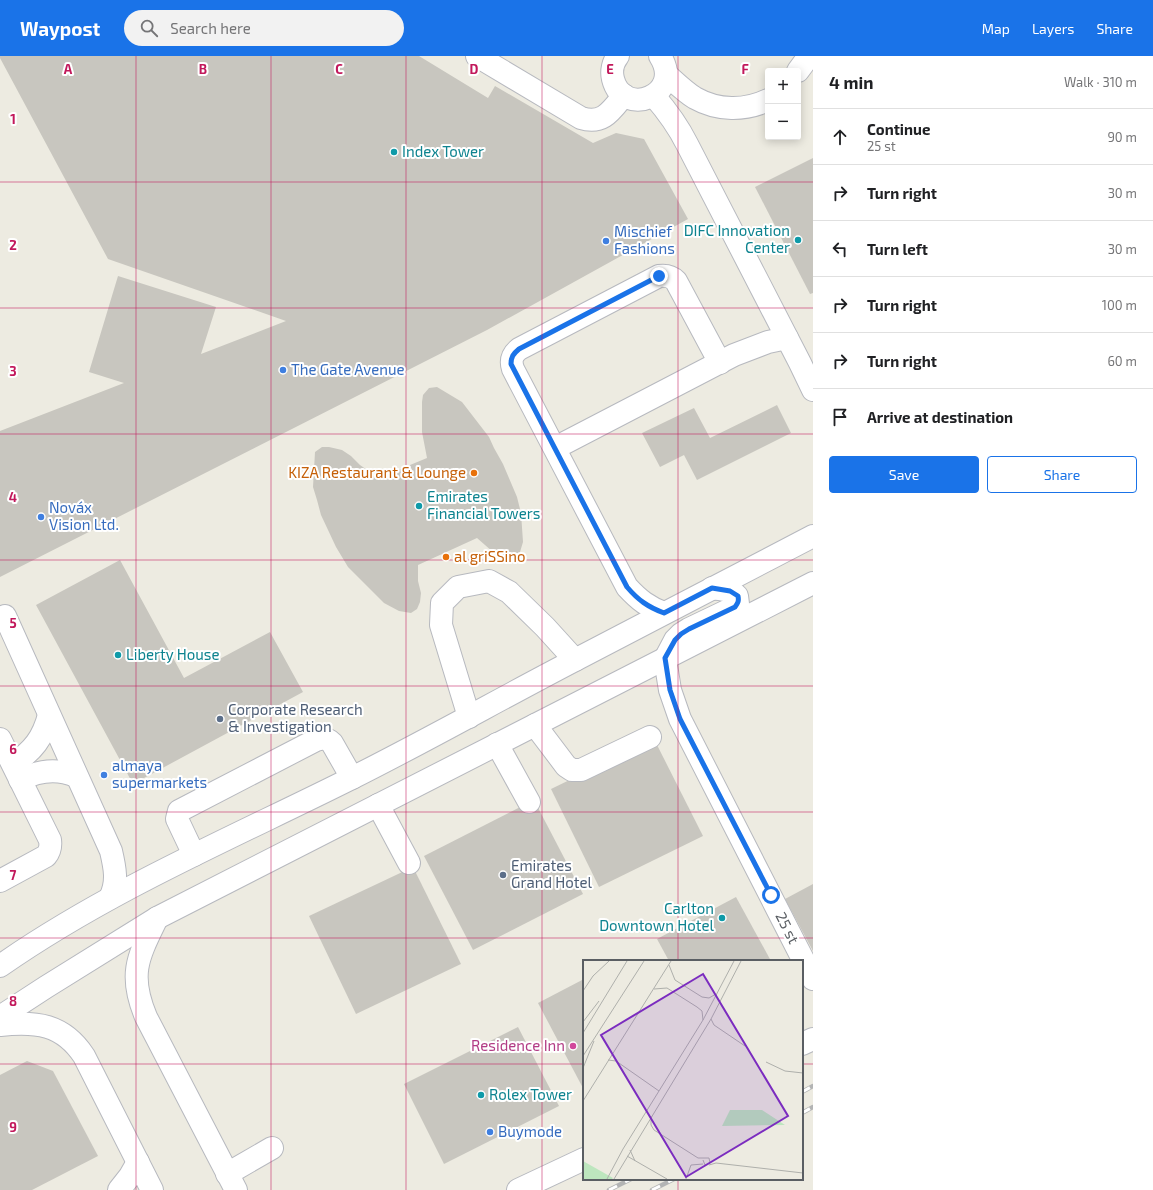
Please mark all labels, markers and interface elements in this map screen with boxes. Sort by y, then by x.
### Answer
search box [124,10,404,46]
text: Waypost [20,17,100,40]
icon: search [138,17,160,39]
text: Search here [170,19,251,37]
text: Map [982,20,1010,37]
text: Layers [1032,20,1074,37]
text: Share [1096,20,1133,37]
text: A [64,61,73,77]
text: B [199,61,207,77]
text: C [335,61,343,77]
text: D [470,61,479,77]
text: E [606,61,614,77]
text: F [741,61,749,77]
map controls [765,68,801,140]
button: + [765,68,801,104]
text: 4 min [829,72,873,92]
text: Walk · 310 m [1064,74,1137,90]
button: − [765,104,801,140]
text: 1 [10,111,16,127]
text: Continue [867,120,930,138]
icon: ahead [829,126,851,148]
text: 90 m [1107,129,1137,145]
text: 25 st [867,138,896,154]
place label: Index Tower [402,142,484,160]
marker: Index Tower [389,147,399,157]
icon: right [829,182,851,204]
text: Turn right [867,184,937,202]
text: 30 m [1108,185,1137,201]
place label: DIFC Innovation Center [684,221,790,256]
place label: Mischief Fashions [614,222,675,257]
marker: DIFC Innovation Center [793,235,803,245]
marker: Mischief Fashions [601,236,611,246]
text: 2 [9,237,17,253]
icon: left [829,238,851,260]
text: Turn left [867,240,928,258]
text: 30 m [1108,241,1137,257]
route end [650,267,668,285]
icon: right [829,294,851,316]
text: Turn right [867,296,937,314]
text: 100 m [1102,297,1137,313]
icon: right [829,350,851,372]
text: Turn right [867,352,937,370]
text: 60 m [1107,353,1137,369]
place label: The Gate Avenue [291,360,405,378]
text: 3 [9,363,17,379]
marker: The Gate Avenue [278,365,288,375]
icon: arrive [829,406,851,428]
text: Arrive at destination [867,408,1013,426]
button: Save [829,456,979,493]
button: Share [987,456,1137,493]
place label: KIZA Restaurant & Lounge [288,463,466,481]
marker: KIZA Restaurant & Lounge [469,468,479,478]
place label: Emirates Financial Towers [427,487,540,522]
text: 4 [9,489,17,505]
place label: Nováx Vision Ltd. [49,498,119,533]
marker: Emirates Financial Towers [414,501,424,511]
marker: Nováx Vision Ltd. [36,512,46,522]
place label: al griSSino [454,547,526,565]
marker: al griSSino [441,552,451,562]
text: 5 [9,615,17,631]
place label: Liberty House [126,645,219,663]
marker: Liberty House [113,650,123,660]
place label: Corporate Research & Investigation [228,700,363,735]
marker: Corporate Research & Investigation [215,714,225,724]
text: 6 [9,741,17,757]
place label: almaya supermarkets [112,756,207,791]
marker: almaya supermarkets [99,770,109,780]
place label: Emirates Grand Hotel [511,856,593,891]
text: 7 [10,867,17,883]
marker: Emirates Grand Hotel [498,870,508,880]
route start [762,886,780,904]
place label: Carlton Downtown Hotel [599,899,715,934]
street label: 25 st [772,909,804,947]
marker: Carlton Downtown Hotel [717,913,727,923]
inset map [583,960,803,1180]
text: 8 [9,993,17,1009]
place label: Residence Inn [471,1036,565,1054]
marker: Residence Inn [568,1041,578,1051]
place label: Rolex Tower [489,1085,572,1103]
marker: Rolex Tower [476,1090,486,1100]
text: 9 [9,1119,17,1135]
place label: Buymode [498,1122,562,1140]
marker: Buymode [485,1127,495,1137]

